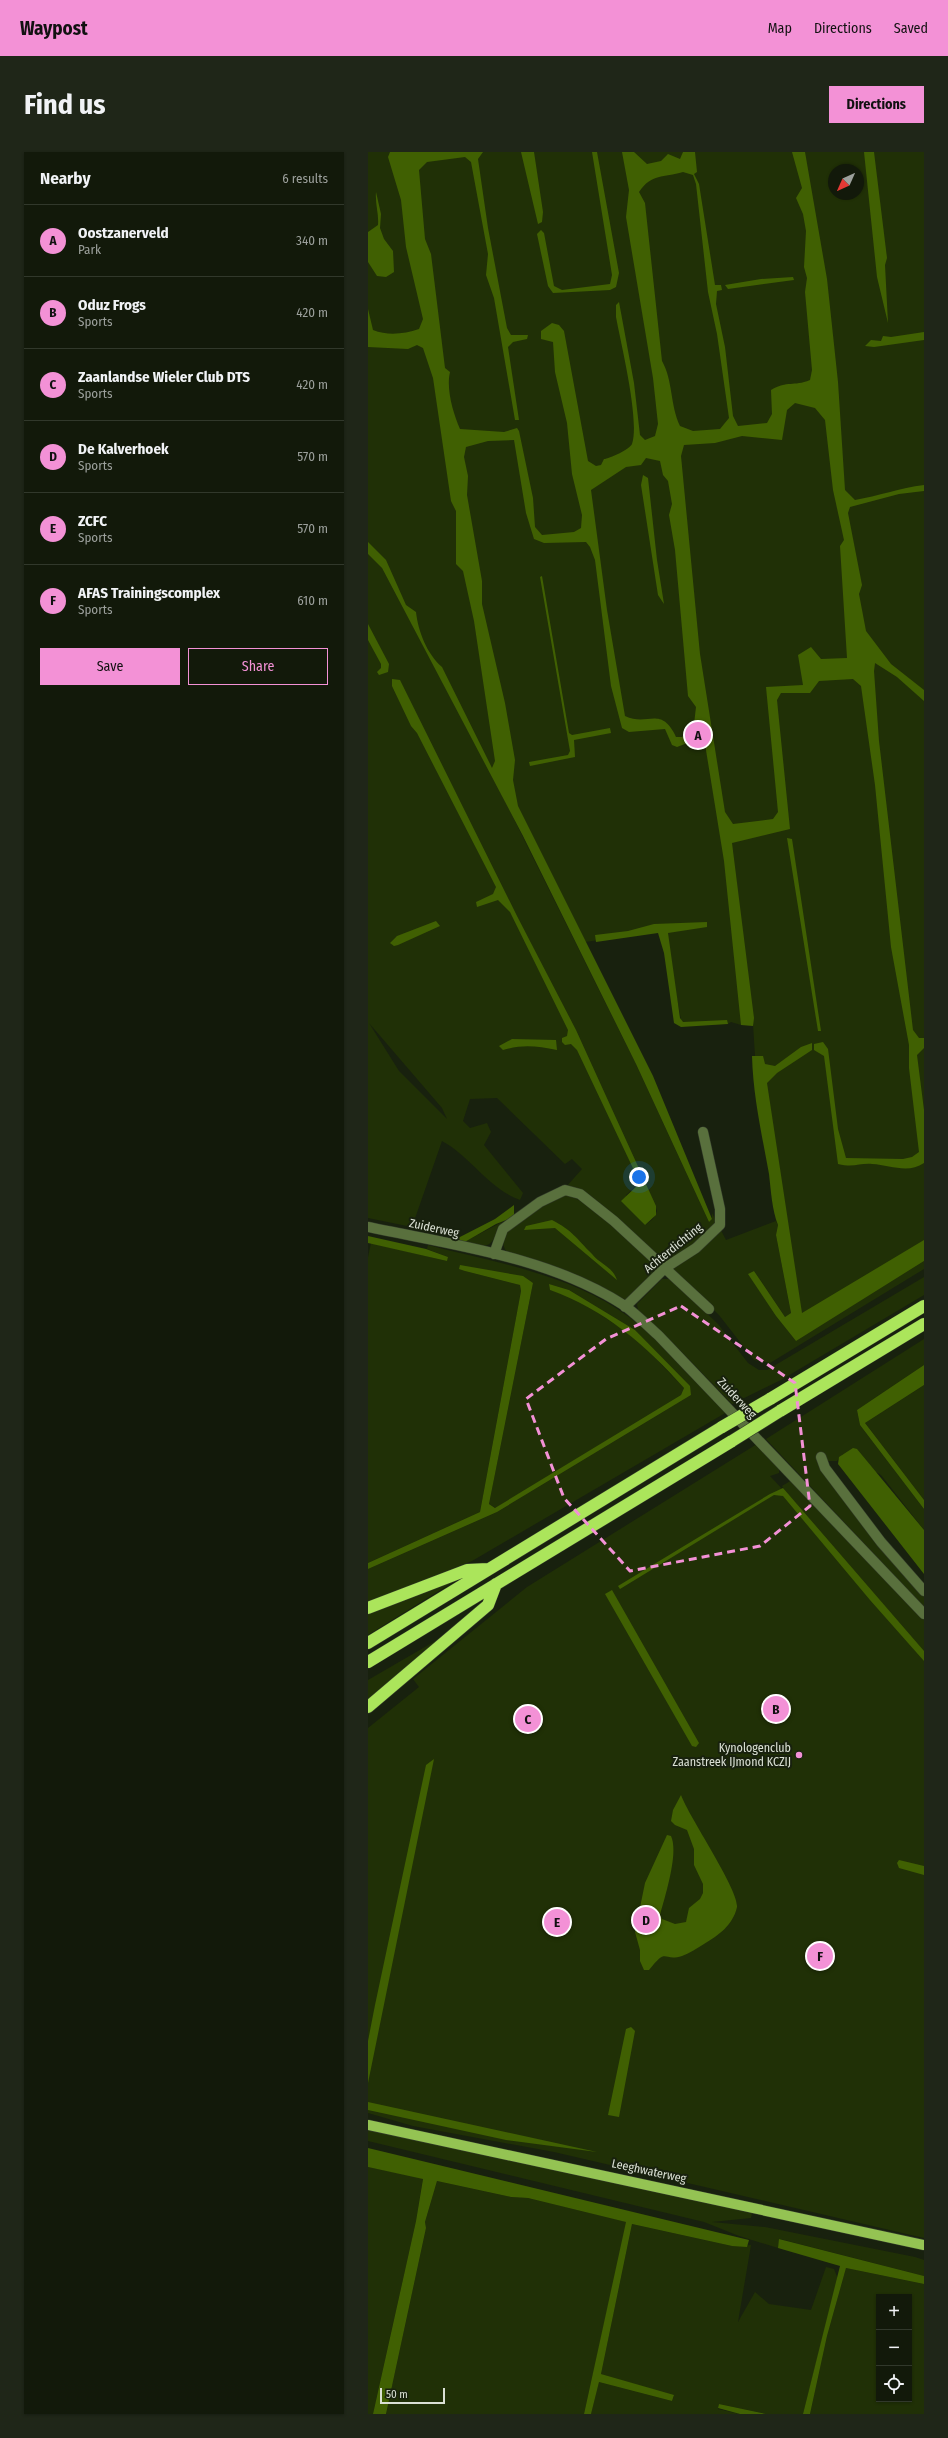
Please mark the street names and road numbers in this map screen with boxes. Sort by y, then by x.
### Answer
street label: Zuiderweg [408,1216,461,1240]
street label: Achterdichting [641,1220,705,1276]
street label: Zuiderweg [715,1375,760,1422]
street label: Leeghwaterweg [610,2156,688,2186]

